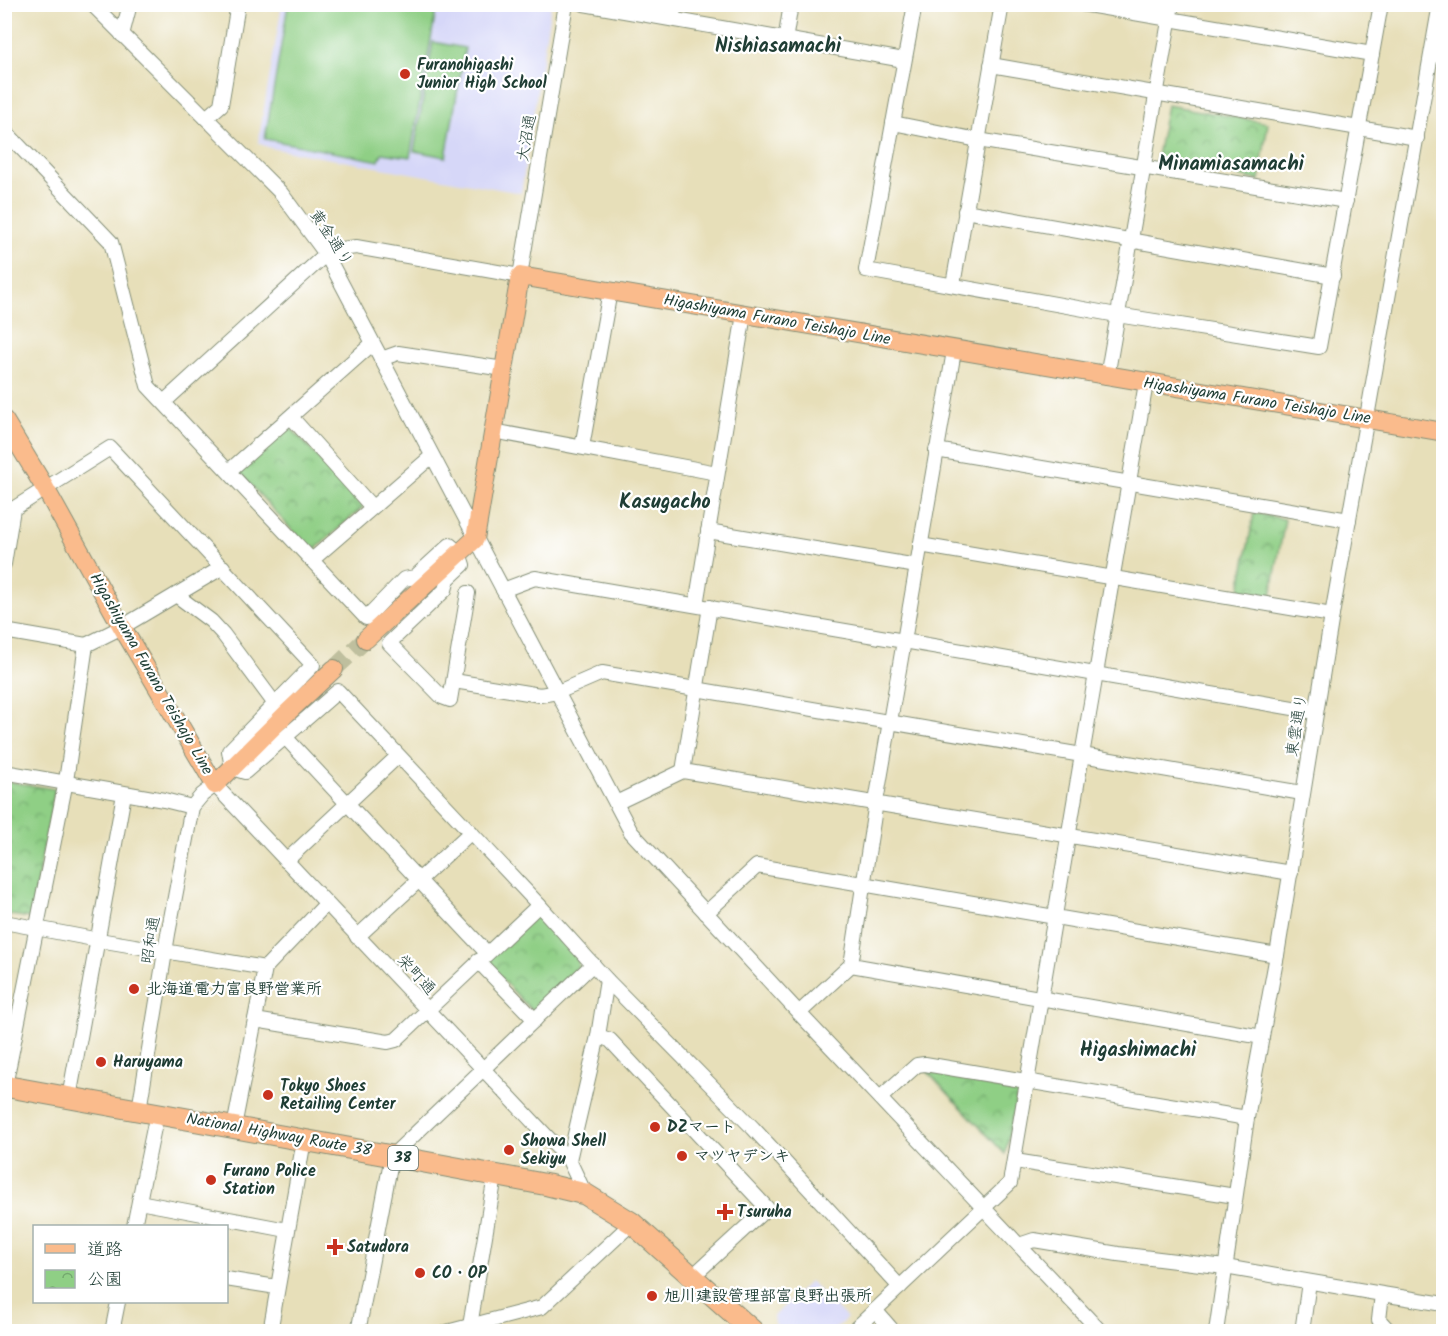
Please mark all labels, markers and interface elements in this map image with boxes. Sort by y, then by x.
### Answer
district label: Nishiasamachi [715,31,842,63]
place label: Furanohigashi Junior High School [417,53,548,96]
marker: Furanohigashi Junior High School [398,67,412,81]
street label: 大沼通 [511,112,543,164]
district label: Minamiasamachi [1158,149,1305,181]
street label: 黄金通り [303,204,359,272]
street label: Higashiyama Furano Teishajo Line [662,288,892,352]
street label: Higashiyama Furano Teishajo Line [1141,371,1373,431]
district label: Kasugacho [619,487,711,519]
street label: Higashiyama Furano Teishajo Line [83,568,219,780]
street label: 東雲通り [1280,691,1314,759]
street label: 昭和通 [135,914,167,966]
street label: 栄町通 [390,949,442,1001]
place label: 北海道電力富良野営業所 [146,977,322,1002]
marker: 北海道電力富良野営業所 [127,982,141,996]
district label: Higashimachi [1080,1035,1197,1067]
place label: Haruyama [113,1050,183,1075]
marker: Haruyama [94,1055,108,1069]
place label: Tokyo Shoes Retailing Center [280,1074,397,1117]
marker: Tokyo Shoes Retailing Center [261,1088,275,1102]
street label: National Highway Route 38 [184,1106,374,1164]
place label: DZマート [667,1115,736,1140]
marker: DZマート [648,1120,662,1134]
place label: Showa Shell Sekiyu [521,1129,607,1172]
marker: Showa Shell Sekiyu [502,1143,516,1157]
place label: マツヤデンキ [694,1144,790,1169]
road number: 38 [388,1146,418,1170]
marker: マツヤデンキ [675,1149,689,1163]
place label: Furano Police Station [223,1159,316,1202]
marker: Furano Police Station [204,1173,218,1187]
place label: Tsuruha [737,1200,792,1225]
marker: Tsuruha [718,1205,732,1219]
legend [33,1225,228,1303]
place label: Satudora [347,1235,409,1260]
text: 道路 [87,1236,123,1265]
marker: Satudora [328,1240,342,1254]
place label: CO・OP [432,1261,488,1286]
text: 公園 [87,1266,123,1295]
marker: CO・OP [413,1266,427,1280]
place label: 旭川建設管理部富良野出張所 [664,1284,872,1309]
marker: 旭川建設管理部富良野出張所 [645,1289,659,1303]

